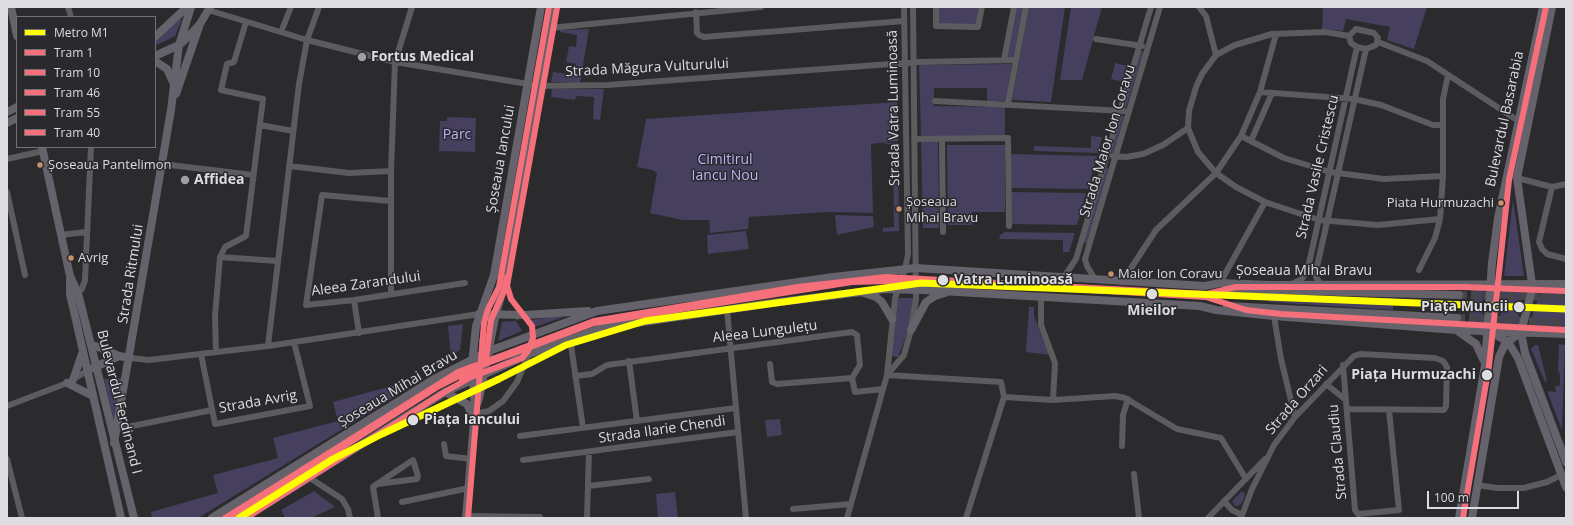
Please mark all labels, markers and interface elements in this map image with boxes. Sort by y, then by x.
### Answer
legend [16,16,156,148]
text: Metro M1 [54,24,109,41]
street label: Strada Vatra Luminoasă [884,30,904,186]
text: Tram 1 [54,44,93,61]
place label: Fortus Medical [371,49,474,65]
street label: Bulevardul Basarabia [1482,50,1528,188]
marker: Fortus Medical [356,51,368,63]
street label: Strada Măgura Vulturului [565,55,729,81]
street label: Strada Maior Ion Coravu [1077,63,1139,219]
text: Tram 10 [54,64,100,81]
text: Tram 46 [54,84,100,101]
street label: Strada Vasile Cristescu [1293,93,1343,241]
text: Tram 55 [54,104,100,121]
street label: Șoseaua Iancului [483,104,519,214]
text: Tram 40 [54,124,100,141]
park label: Parc [443,127,471,143]
park label: Cimitirul Iancu Nou [692,152,758,184]
place label: Șoseaua Pantelimon [48,157,172,173]
marker: Șoseaua Pantelimon [35,160,45,170]
place label: Affidea [194,172,244,188]
marker: Affidea [179,174,191,186]
place label: Șoseaua Mihai Bravu [906,194,978,225]
place label: Piata Hurmuzachi [1387,195,1494,211]
marker: Piata Hurmuzachi [1496,198,1506,208]
marker: Șoseaua Mihai Bravu [894,204,904,214]
street label: Strada Ritmului [115,223,147,325]
place label: Avrig [78,250,108,266]
marker: Avrig [66,253,76,263]
street label: Șoseaua Mihai Bravu [1236,263,1372,279]
place label: Maior Ion Coravu [1118,266,1223,282]
street label: Aleea Zarandului [310,268,422,300]
marker: Maior Ion Coravu [1106,269,1116,279]
place label: Vatra Luminoasă [954,272,1073,288]
marker: Vatra Luminoasă [936,273,950,287]
marker: Mieilor [1145,287,1159,301]
place label: Piața Muncii [1421,299,1508,315]
marker: Piața Muncii [1512,300,1526,314]
place label: Mieilor [1127,303,1177,319]
street label: Aleea Lungulețu [712,317,818,347]
street label: Bulevardul Ferdinand I [93,328,145,476]
street label: Șoseaua Mihai Bravu [335,347,461,431]
street label: Strada Orzari [1262,362,1332,438]
place label: Piața Hurmuzachi [1351,367,1476,383]
marker: Piața Hurmuzachi [1480,368,1494,382]
street label: Strada Avrig [218,387,298,417]
street label: Strada Claudiu [1325,404,1351,500]
place label: Piața Iancului [424,412,520,428]
marker: Piața Iancului [406,413,420,427]
street label: Strada Ilarie Chendi [597,413,727,447]
scale bar [1429,483,1521,509]
text: 100 m [1434,489,1469,506]

